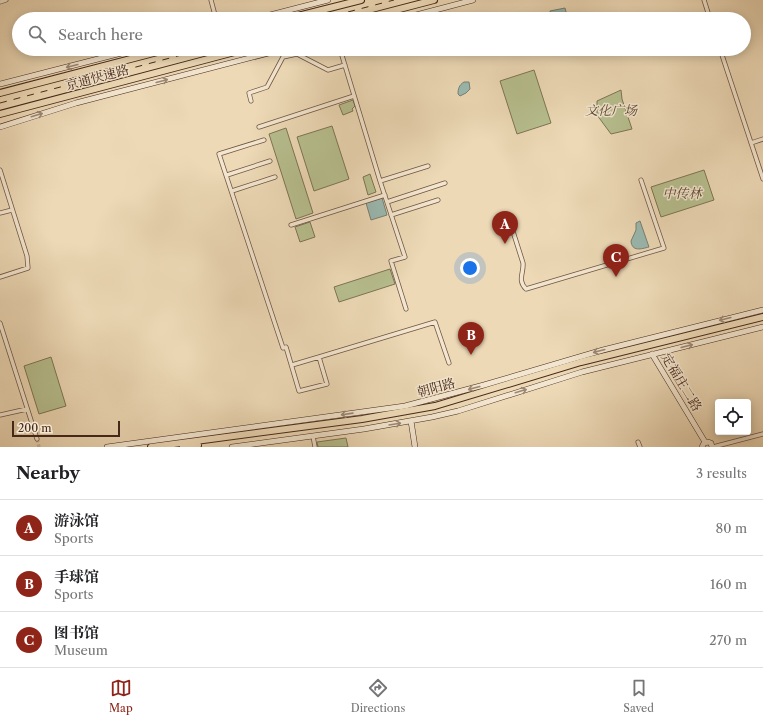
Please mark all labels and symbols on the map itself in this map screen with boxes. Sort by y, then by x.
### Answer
street label: 京通快速路 [64,61,130,93]
one-way arrow [65,62,78,70]
one-way arrow [156,76,169,84]
park label: 文化广场 [585,102,638,118]
one-way arrow [31,111,43,119]
park label: 中传林 [662,185,703,201]
pin: A [492,211,518,244]
pin: C [603,244,629,277]
your location [460,258,480,278]
one-way arrow [719,316,732,324]
pin: B [458,322,484,355]
one-way arrow [680,341,693,349]
one-way arrow [593,348,606,355]
street label: 定福庄二路 [658,350,706,414]
street label: 朝阳路 [415,374,457,400]
one-way arrow [468,385,481,392]
one-way arrow [514,387,527,394]
one-way arrow [341,410,354,418]
scale bar [12,419,120,438]
one-way arrow [388,420,401,428]

